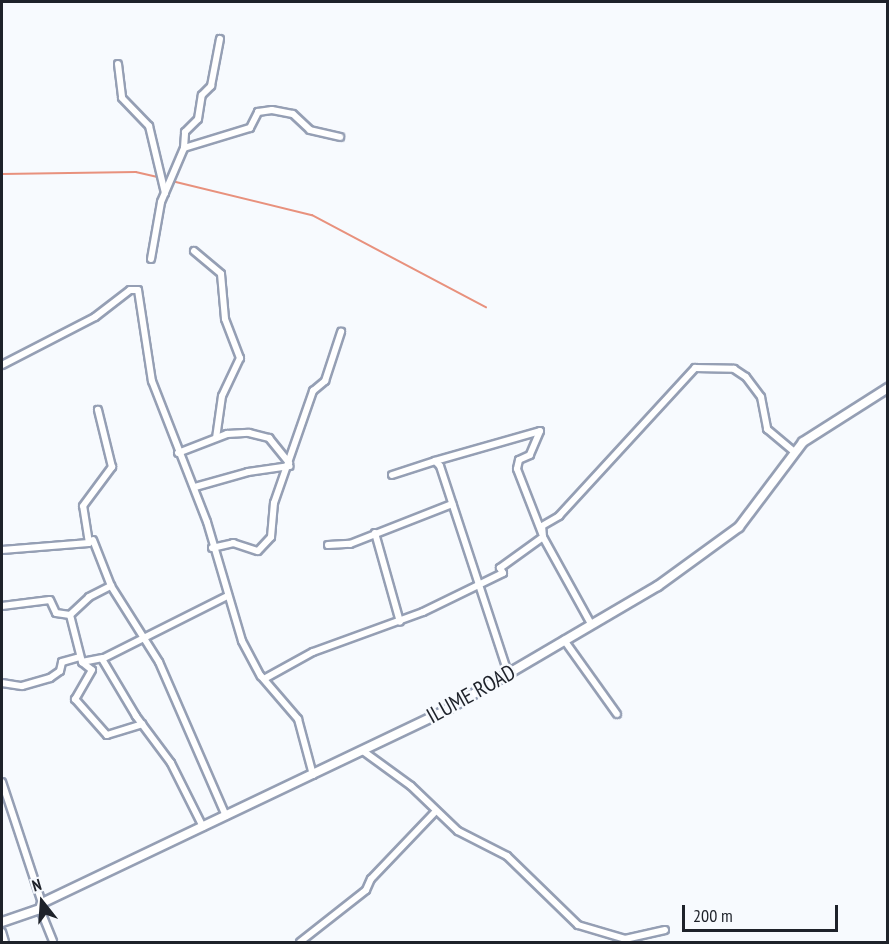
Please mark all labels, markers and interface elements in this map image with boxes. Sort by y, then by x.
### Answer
street label: ILUME ROAD [422,659,520,729]
north arrow [12,872,72,932]
text: N [30,874,44,896]
scale bar [685,893,841,931]
text: 200 m [693,904,733,927]

